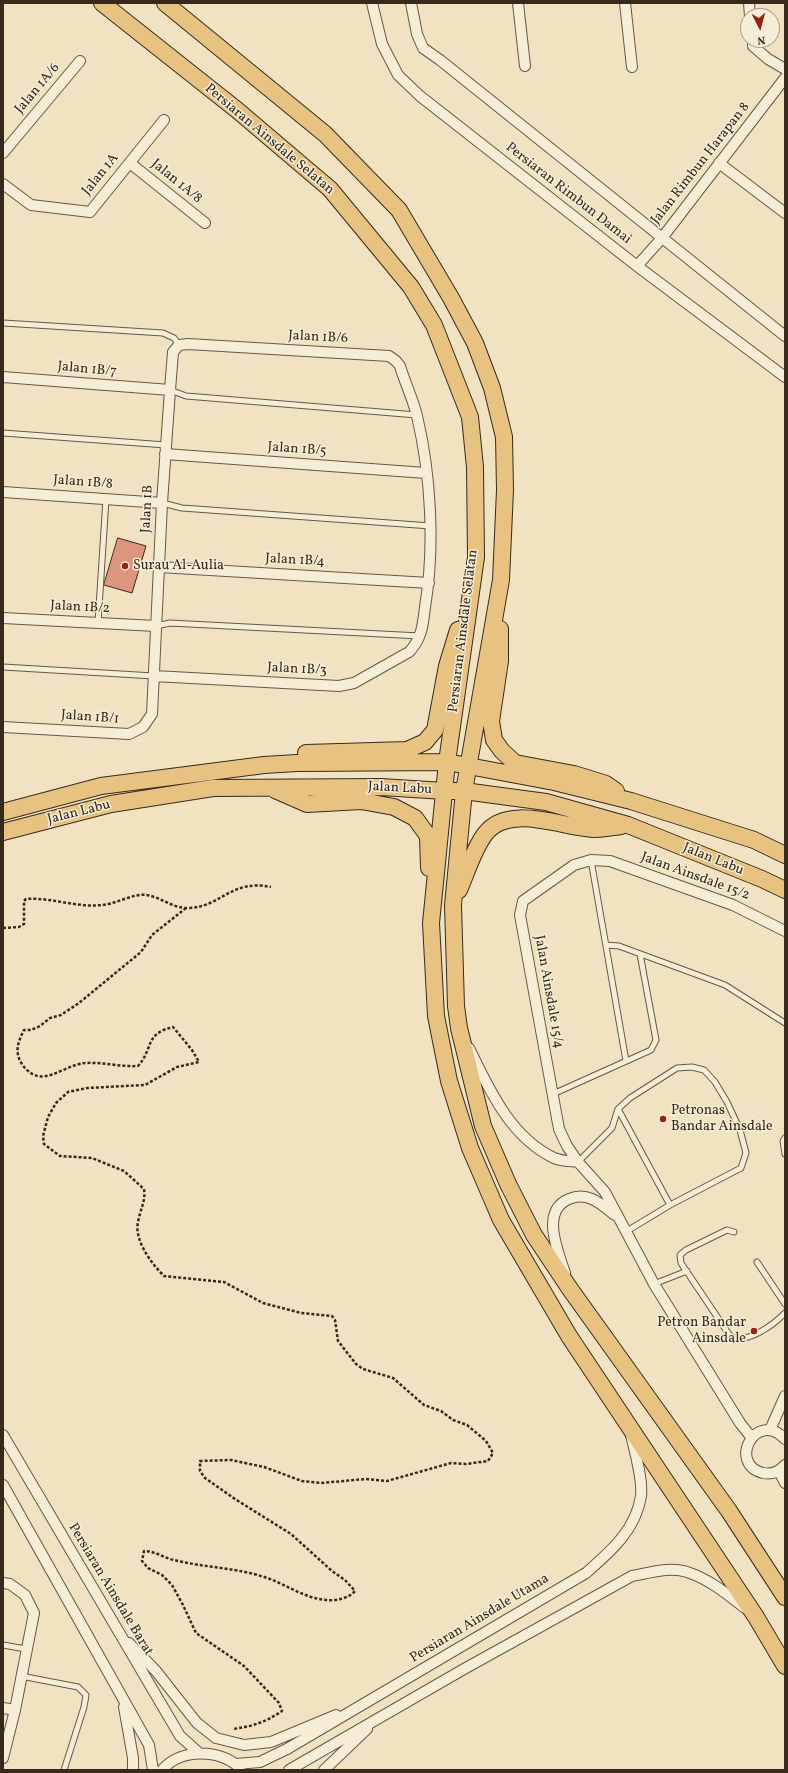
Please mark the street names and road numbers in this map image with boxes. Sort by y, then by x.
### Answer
street label: Jalan 1A/6 [12,60,64,118]
street label: Persiaran Ainsdale Selatan [201,81,337,199]
street label: Jalan Rimbun Harapan 8 [648,100,754,228]
street label: Persiaran Rimbun Damai [502,140,634,248]
street label: Jalan 1A [79,151,123,199]
street label: Jalan 1A/8 [147,156,205,208]
street label: Jalan 1B/6 [288,328,348,348]
street label: Jalan 1B/7 [57,359,117,381]
street label: Jalan 1B/5 [267,440,327,460]
street label: Jalan 1B/8 [53,473,113,493]
street label: Jalan 1B [138,485,158,533]
street label: Persiaran Ainsdale Selatan [446,549,482,713]
street label: Jalan 1B/4 [265,551,325,571]
street label: Jalan 1B/2 [50,598,110,618]
street label: Jalan 1B/3 [267,660,327,680]
street label: Jalan 1B/1 [60,708,120,728]
street label: Jalan Labu [367,779,433,799]
street label: Jalan Labu [46,797,112,829]
street label: Jalan Labu [680,840,746,880]
street label: Jalan Ainsdale 15/2 [638,849,752,905]
street label: Jalan Ainsdale 15/4 [530,934,566,1050]
street label: Persiaran Ainsdale Barat [64,1521,156,1659]
street label: Persiaran Ainsdale Utama [407,1571,553,1667]

